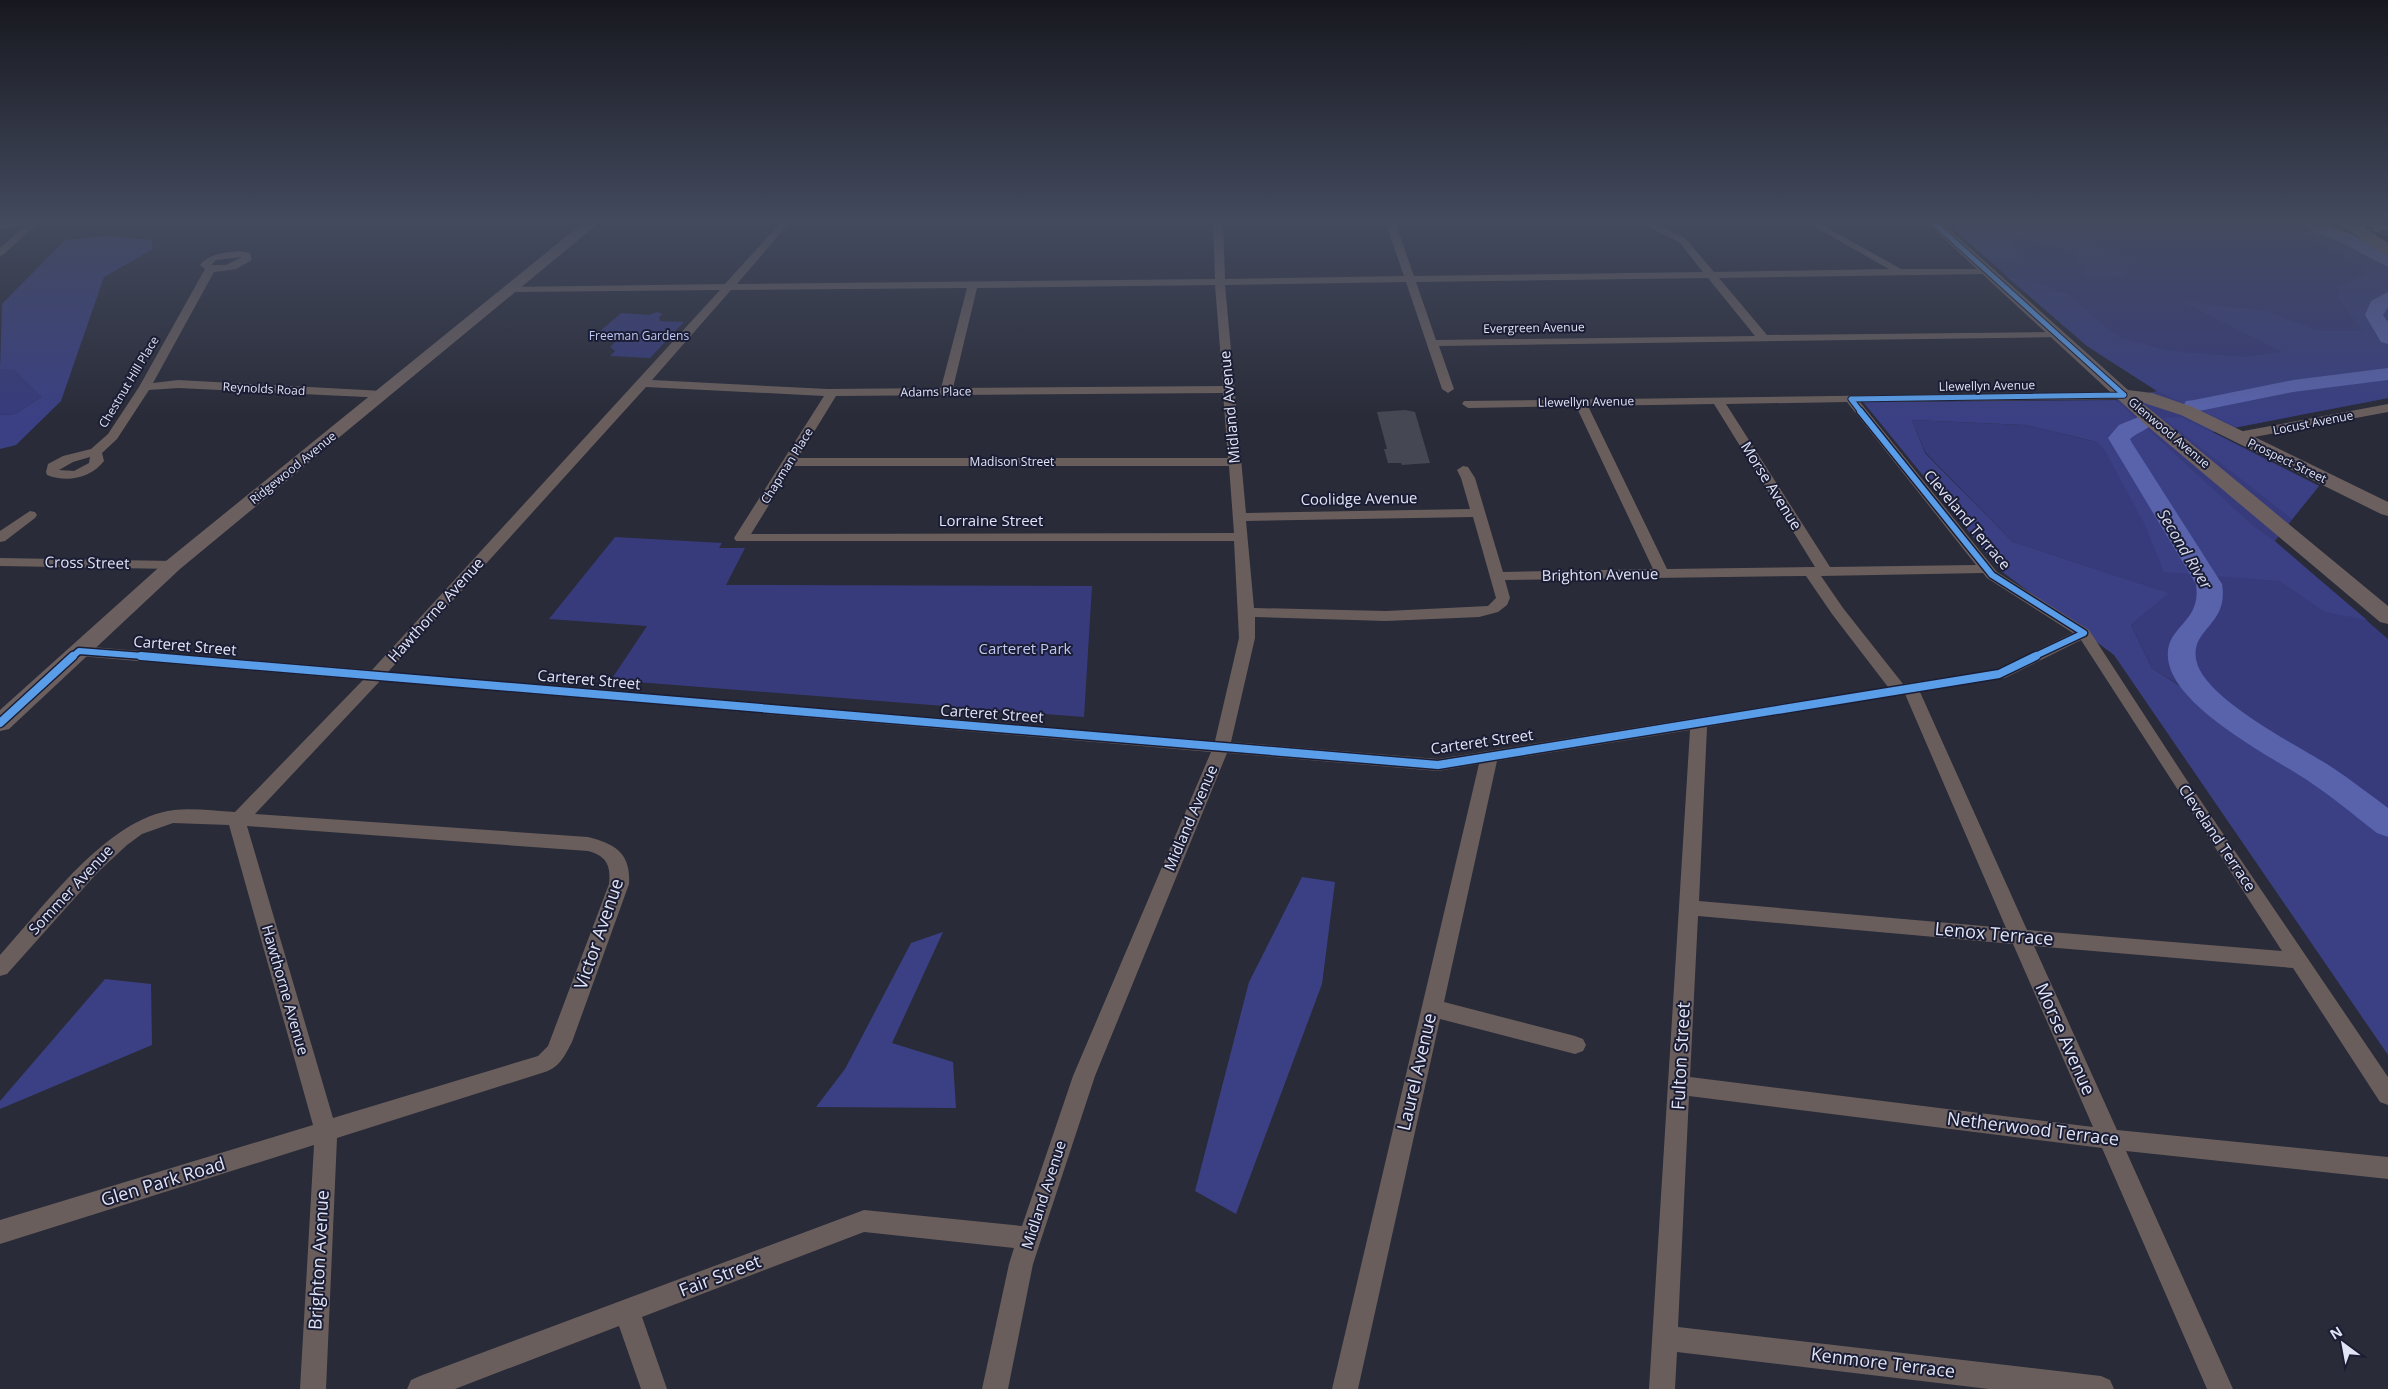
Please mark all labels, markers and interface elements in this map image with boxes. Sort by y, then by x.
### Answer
street label: Evergreen Avenue [1483,318,1585,337]
park label: Freeman Gardens [589,327,689,344]
street label: Chestnut Hill Place [94,332,163,431]
street label: Midland Avenue [1214,350,1244,464]
street label: Llewellyn Avenue [1939,376,2036,395]
street label: Reynolds Road [222,378,306,399]
street label: Adams Place [900,382,972,401]
street label: Llewellyn Avenue [1538,392,1635,411]
street label: Glenwood Avenue [2125,393,2214,472]
street label: Locust Avenue [2271,406,2355,439]
street label: Chapman Place [756,424,817,507]
street label: Ridgewood Avenue [246,427,340,508]
street label: Prospect Street [2245,434,2330,487]
street label: Morse Avenue [1737,438,1807,533]
street label: Madison Street [970,453,1054,470]
street label: Cleveland Terrace [1920,465,2016,574]
street label: Coolidge Avenue [1300,487,1418,509]
water label: Second River [2152,505,2218,594]
street label: Lorraine Street [939,510,1043,530]
street label: Cross Street [44,551,130,573]
street label: Hawthorne Avenue [383,553,488,666]
street label: Brighton Avenue [1541,563,1658,585]
street label: Carteret Street [133,631,237,659]
park label: Carteret Park [979,638,1072,658]
street label: Carteret Street [537,665,641,693]
street label: Carteret Street [940,699,1044,727]
street label: Carteret Street [1429,724,1534,758]
street label: Midland Avenue [1159,762,1221,874]
street label: Cleveland Terrace [2175,780,2261,895]
street label: Sommer Avenue [24,840,117,938]
street label: Victor Avenue [568,875,628,992]
street label: Lenox Terrace [1934,916,2054,950]
street label: Hawthorne Avenue [258,922,314,1057]
street label: Morse Avenue [2030,979,2101,1098]
street label: Fulton Street [1665,1001,1695,1111]
street label: Laurel Avenue [1391,1011,1441,1133]
street label: Netherwood Terrace [1946,1106,2121,1150]
street label: Midland Avenue [1016,1138,1070,1252]
street label: Glen Park Road [98,1151,228,1211]
street label: Brighton Avenue [302,1189,334,1330]
street label: Fair Street [675,1248,764,1302]
north arrow [2318,1319,2368,1369]
text: N [2326,1321,2346,1344]
street label: Kenmore Terrace [1810,1341,1957,1383]

